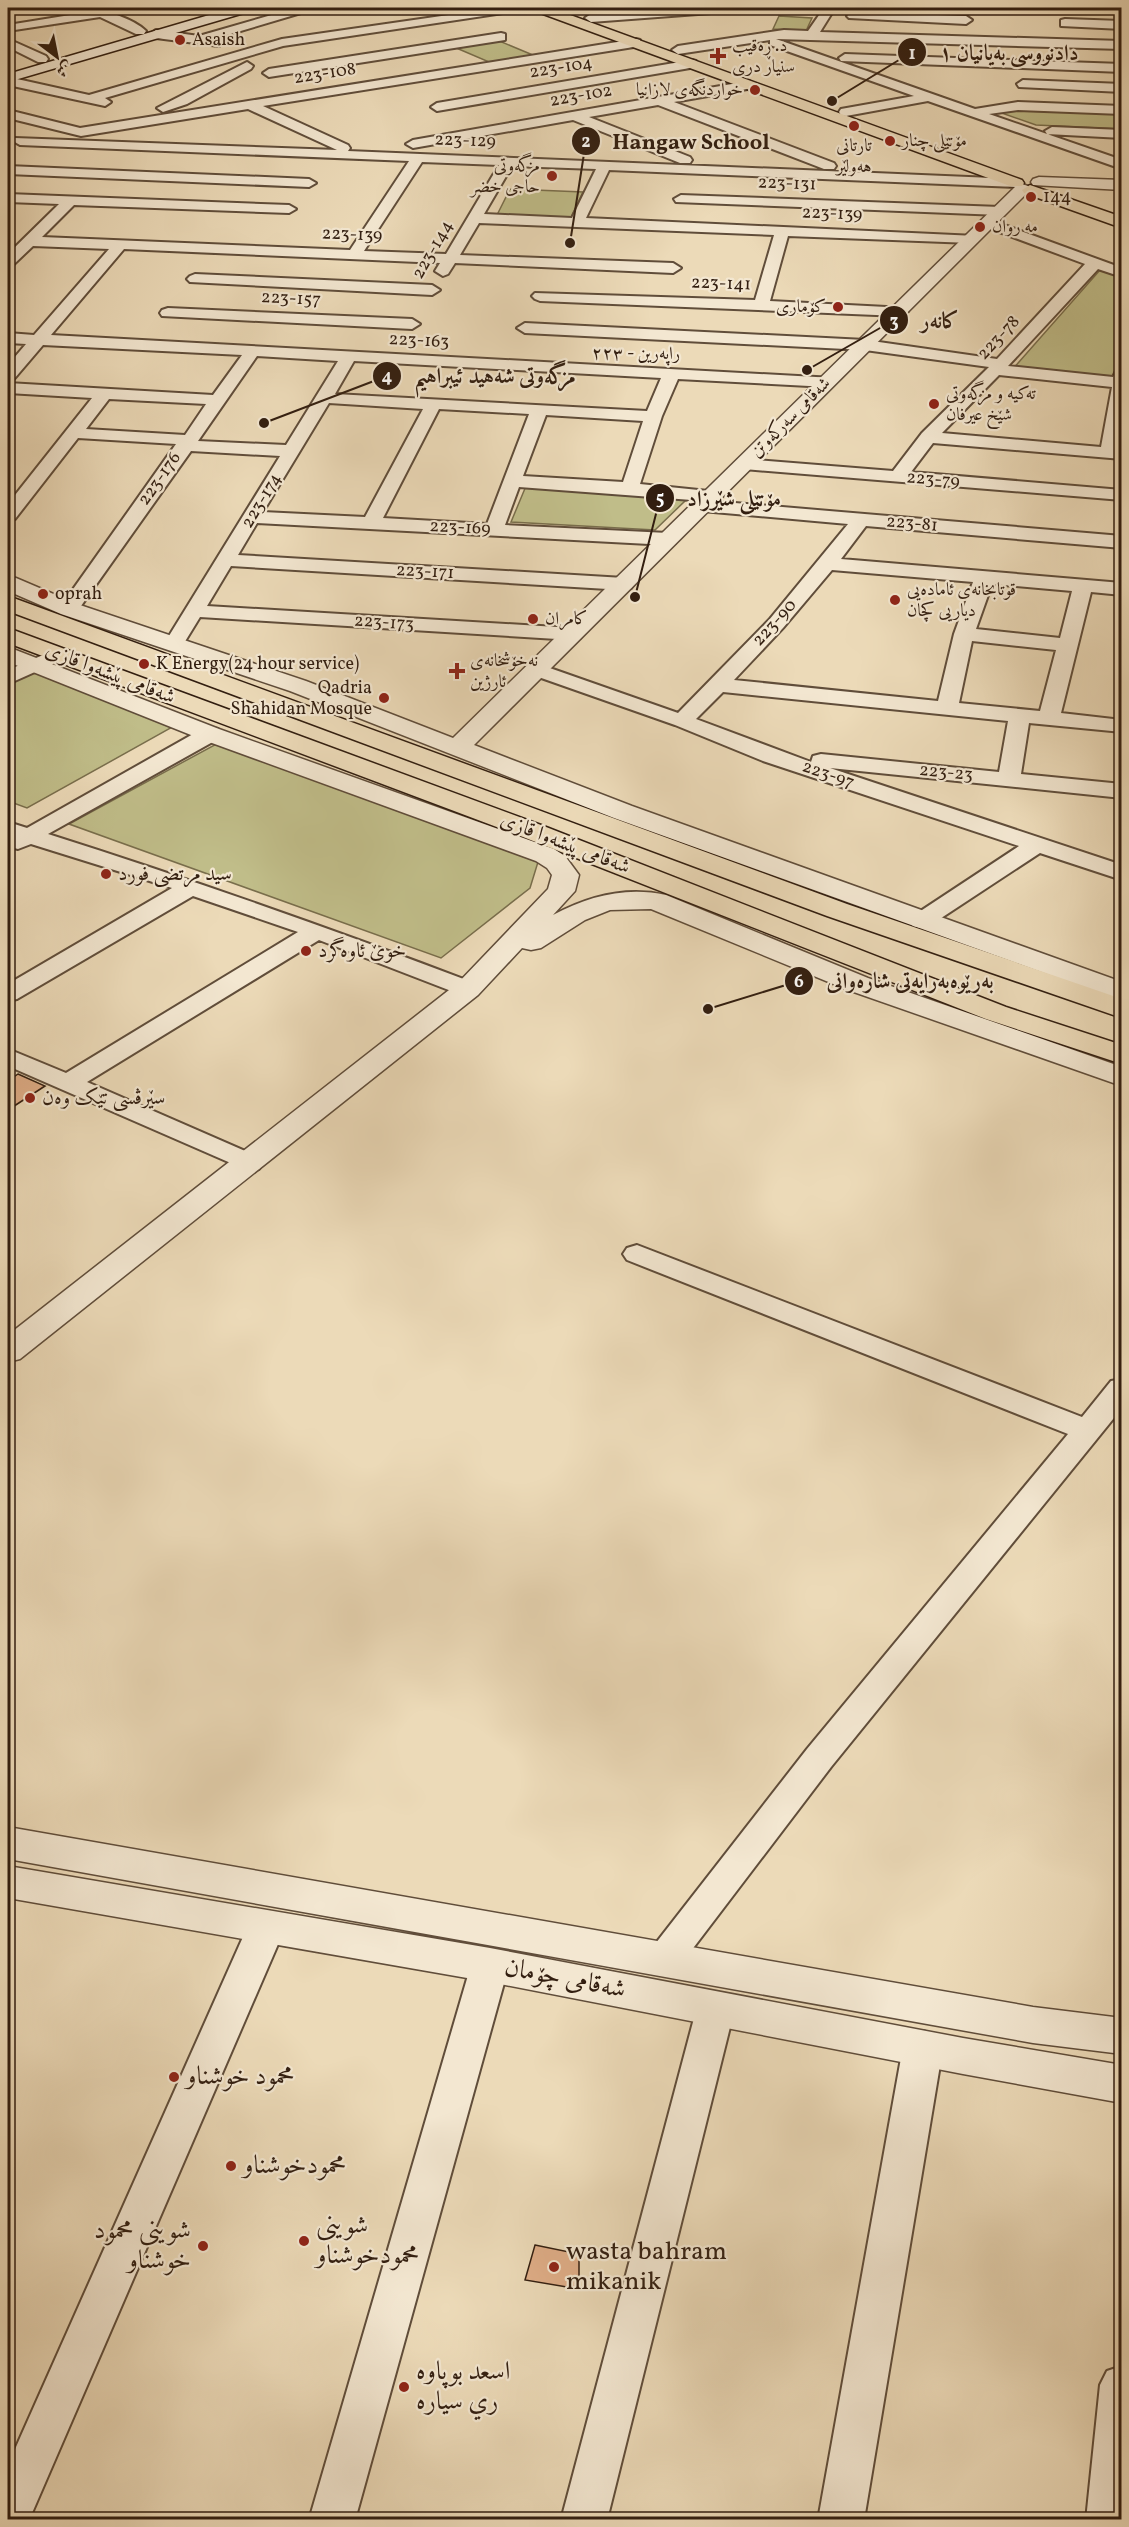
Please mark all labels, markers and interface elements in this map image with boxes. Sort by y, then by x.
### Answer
north arrow [27,27,87,87]
place label: Asaish [192,28,245,53]
callout: دادنووسی بەیانیان ١ [897,32,1090,72]
marker: Asaish [173,33,187,47]
place label: د. ڕەقیب سنیار دری [732,34,795,80]
text: دادنووسی بەیانیان ١ [939,39,1079,70]
text: 1 [908,42,916,67]
marker: د. ڕەقیب سنیار دری [709,47,727,65]
street label: 223-104 [528,51,594,85]
text: ش [51,54,76,82]
street label: 223-108 [292,57,358,91]
street label: 223-102 [548,78,614,114]
place label: خواردنگەی لازانیا [636,78,743,103]
marker: خواردنگەی لازانیا [748,83,762,97]
marker: تارتانی هەولێر [847,119,861,133]
callout: Hangaw School [571,121,782,161]
street label: 223-129 [434,127,496,155]
text: Hangaw School [612,128,770,159]
place label: مۆتێلی چنار [900,129,967,154]
text: 2 [581,130,591,155]
place label: تارتانی هەولێر [834,134,872,180]
marker: مۆتێلی چنار [883,134,897,148]
place label: مزگه‌وتی حاجی خضر [469,152,540,200]
marker: مزگه‌وتی حاجی خضر [545,169,559,183]
street label: 223-131 [757,170,817,198]
place label: 144 [1043,185,1071,210]
marker: 144 [1024,190,1038,204]
street label: 223-139 [801,200,863,228]
place label: مه روان [992,215,1038,240]
street label: 223-144 [406,216,460,284]
marker: مه روان [973,220,987,234]
street label: 223-139 [321,221,383,249]
street label: 223-141 [690,270,752,298]
street label: 223-157 [260,285,322,313]
place label: كۆماری [776,295,826,320]
marker: كۆماری [831,300,845,314]
callout: کانەر [879,300,971,340]
text: کانەر [918,307,959,338]
text: 3 [889,310,899,335]
street label: 223-78 [972,310,1026,366]
street label: 223-163 [388,327,450,355]
district label: راپەرین - ٢٢٣ [592,342,680,367]
callout: مزگەوتی شەهید ئیبراهیم [372,356,587,396]
text: مزگەوتی شەهید ئیبراهیم [414,359,576,398]
text: 4 [382,365,393,390]
street label: شەقامی سەرکەوتن [745,372,837,464]
place label: تەکیە و مزگەوتی شێخ عیرفان [946,380,1036,430]
marker: تەکیە و مزگەوتی شێخ عیرفان [927,397,941,411]
street label: 223-176 [132,447,188,511]
street label: 223-79 [905,465,961,495]
street label: 223-174 [236,469,288,533]
callout: مۆتێلی شێرزاد [645,478,793,518]
text: مۆتێلی شێرزاد [687,485,781,516]
text: 5 [656,487,664,512]
street label: 223-81 [885,509,939,539]
street label: 223-169 [429,514,491,542]
street label: 223-171 [395,558,455,586]
place label: قوتابخانەی ئامادەیی دیاریی کچان [907,578,1016,624]
place label: oprah [55,582,102,607]
marker: oprah [36,587,50,601]
marker: قوتابخانەی ئامادەیی دیاریی کچان [888,593,902,607]
street label: 223-90 [747,594,803,652]
place label: كامران [545,607,588,632]
street label: 223-173 [353,608,415,638]
marker: كامران [526,612,540,626]
street label: شەقامی پێشەوا قازی [41,636,179,712]
place label: نەخۆشخانەی ئارژین [470,649,538,695]
place label: K Energy(24 hour service) [156,652,359,677]
marker: K Energy(24 hour service) [137,657,151,671]
marker: نەخۆشخانەی ئارژین [448,662,466,680]
place label: Qadria Shahidan Mosque [231,676,372,722]
marker: Qadria Shahidan Mosque [377,691,391,705]
street label: 223-97 [799,754,857,796]
street label: 223-23 [918,758,974,788]
street label: شەقامی پێشەوا قازی [496,806,634,882]
place label: سيد مرتضى فورد [118,860,232,889]
marker: سيد مرتضى فورد [99,867,113,881]
place label: خوێ ئاوەگرد [318,936,406,966]
marker: خوێ ئاوەگرد [299,944,313,958]
callout: بەرێوەبەرایەتی شارەوانی [784,961,1005,1001]
text: بەرێوەبەرایەتی شارەوانی [825,967,994,998]
text: 6 [794,970,804,995]
place label: سێرڤسی تێک وەن [42,1084,166,1113]
marker: سێرڤسی تێک وەن [23,1091,37,1105]
street label: شەقامی چۆمان [501,1950,629,2008]
place label: محمود خوشناو [183,2059,294,2095]
marker: محمود خوشناو [167,2070,181,2084]
place label: محمودخوشناو [240,2148,346,2184]
marker: محمودخوشناو [224,2159,238,2173]
place label: شوينى محمودخوشناو [313,2208,419,2274]
place label: شوينى محمود خوشناو [94,2213,191,2279]
marker: شوينى محمودخوشناو [297,2234,311,2248]
place label: wasta bahram mikanik [566,2234,727,2300]
marker: شوينى محمود خوشناو [196,2239,210,2253]
marker: wasta bahram mikanik [547,2260,561,2274]
place label: اسعد بوپاوه ري سياره [416,2354,510,2421]
marker: اسعد بوپاوه ري سياره [397,2380,411,2394]

